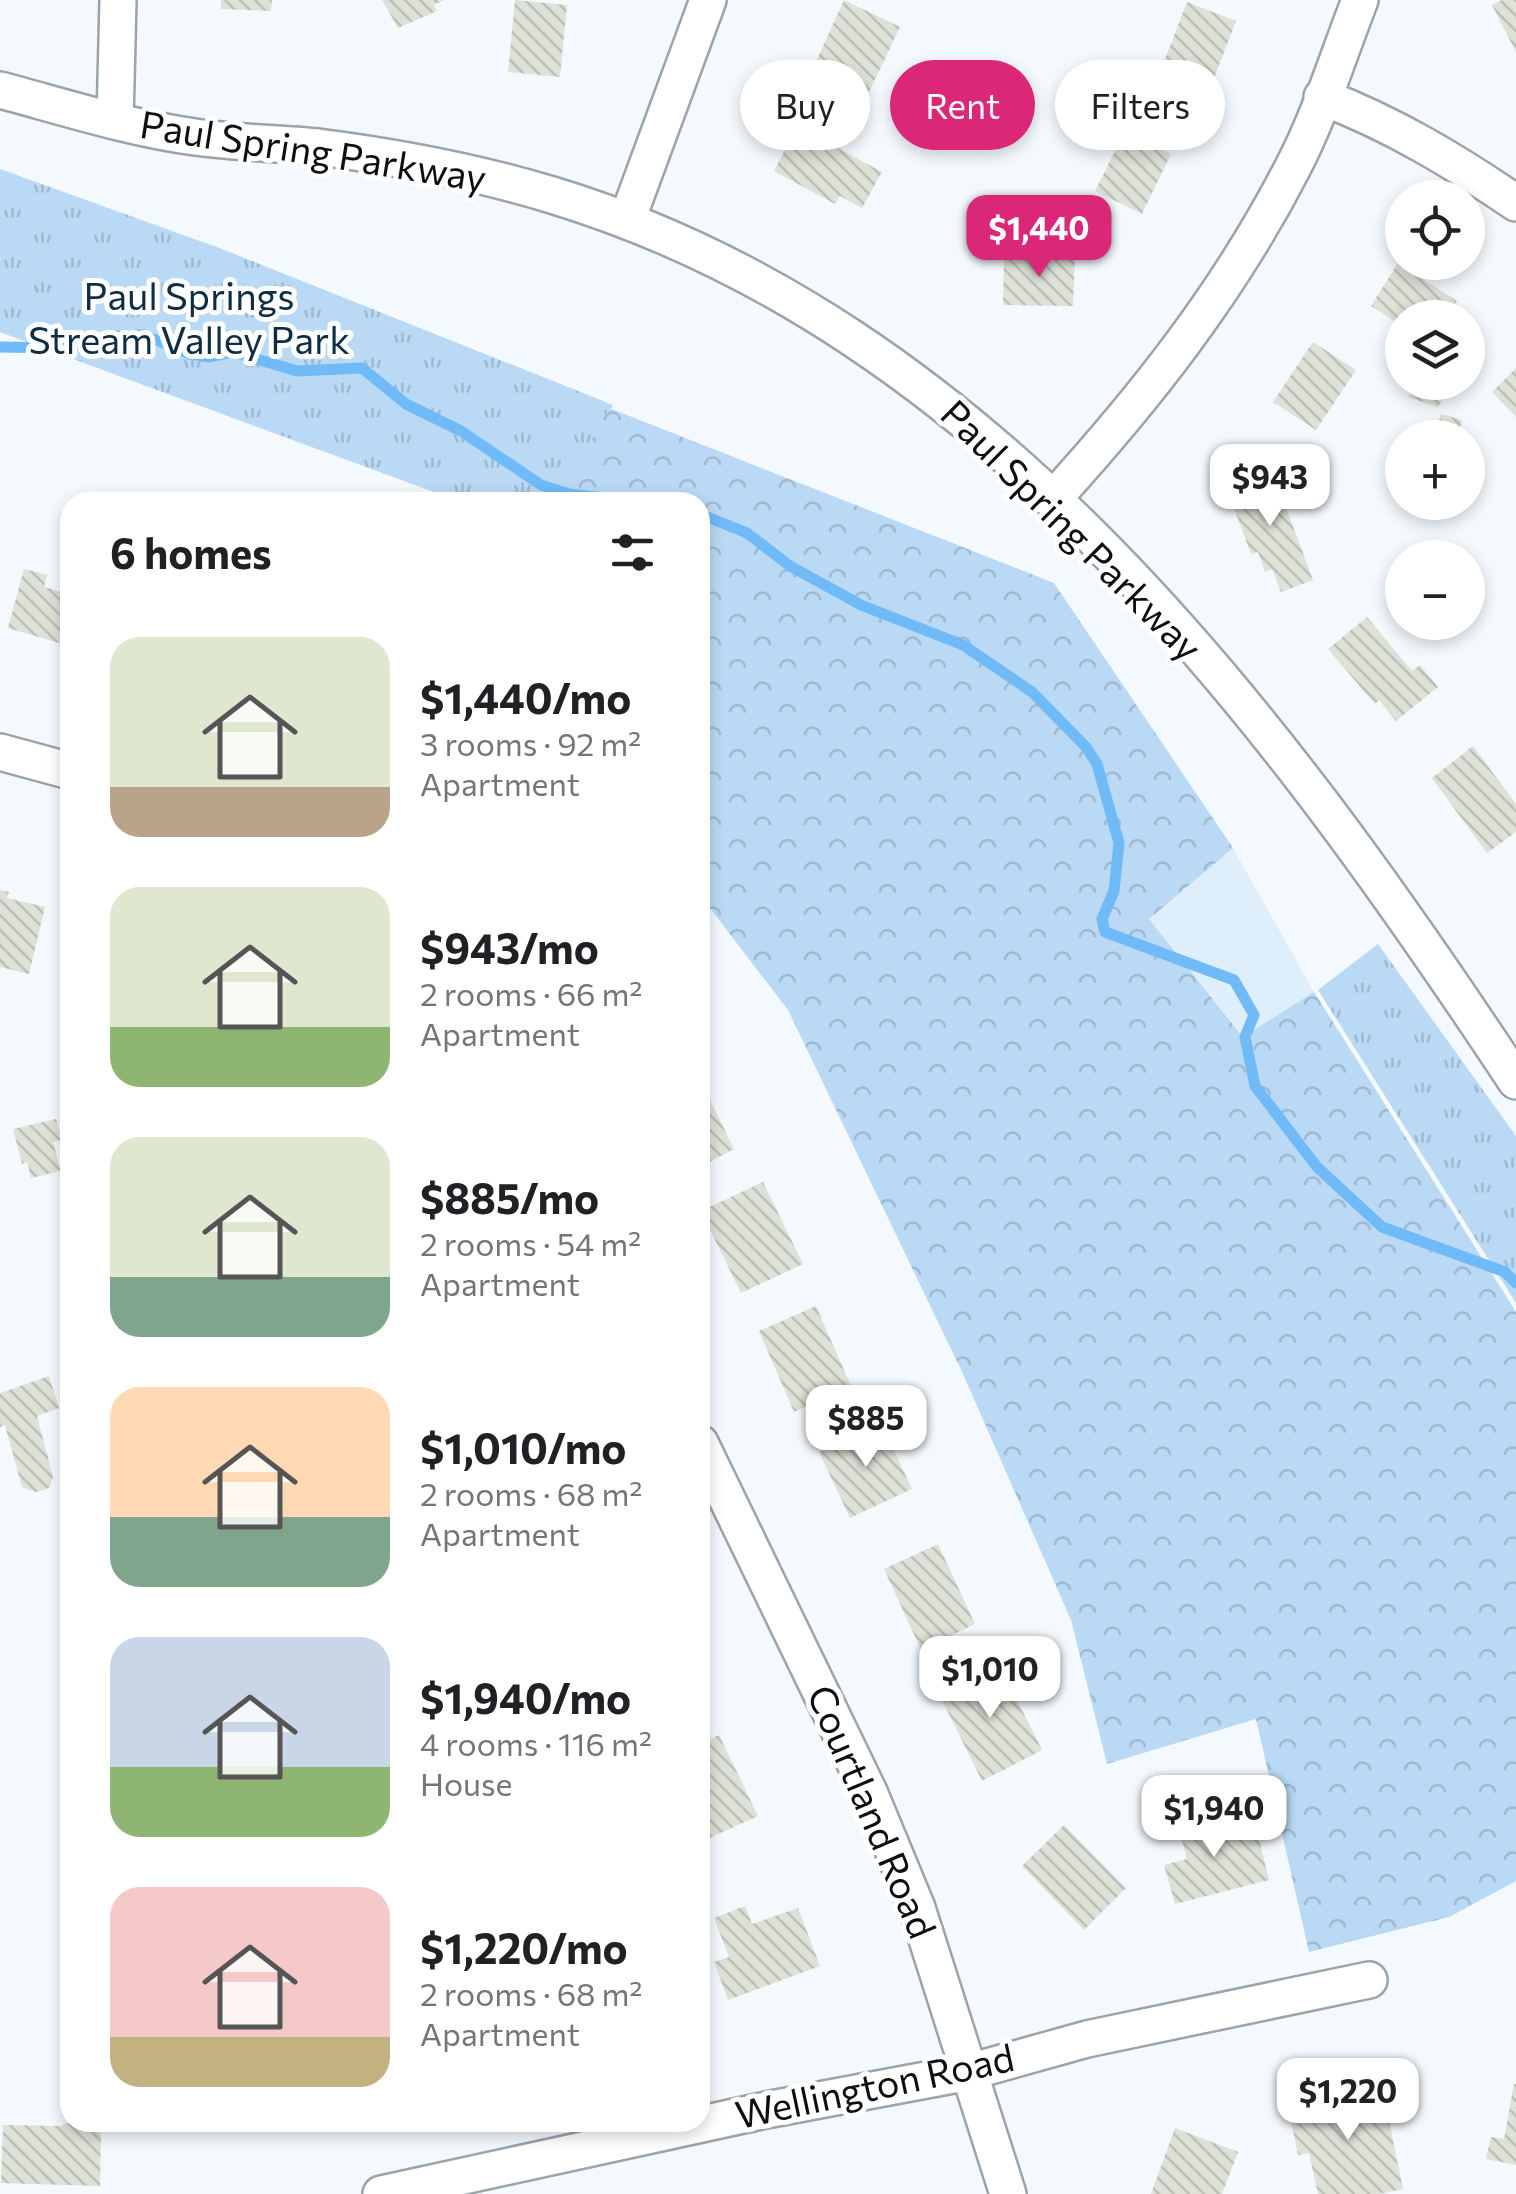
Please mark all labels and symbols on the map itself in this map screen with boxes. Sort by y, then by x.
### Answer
street label: Paul Spring Parkway [137,99,490,200]
pin: $1,440 [958,195,1120,280]
park label: Paul Springs Stream Valley Park [28,271,350,362]
street label: Paul Spring Parkway [932,389,1213,670]
pin: $943 [1211,444,1329,529]
pin: $885 [807,1385,925,1470]
pin: $1,010 [909,1636,1071,1721]
street label: Courtland Road [799,1678,948,1944]
pin: $1,940 [1133,1775,1295,1860]
street label: Wellington Road [731,2032,1018,2137]
pin: $1,220 [1267,2058,1429,2143]

